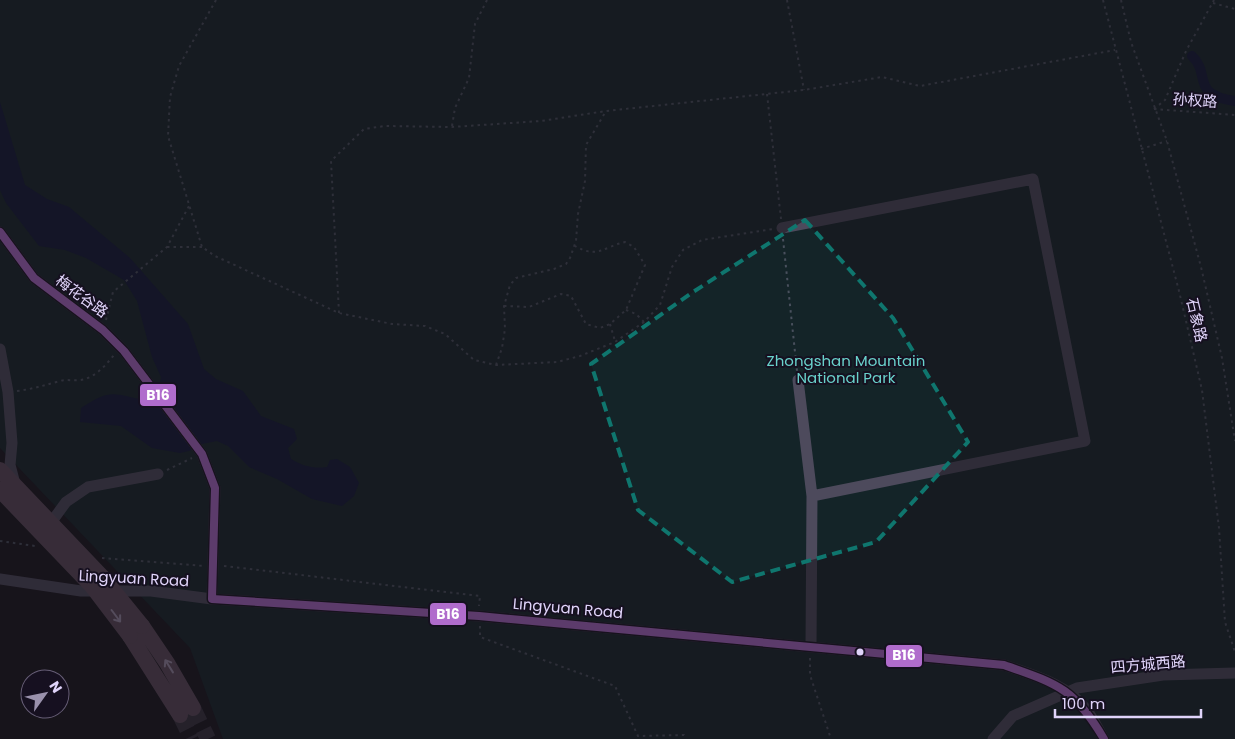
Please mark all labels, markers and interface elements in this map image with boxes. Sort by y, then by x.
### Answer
street label: 孙权路 [1172,88,1218,112]
street label: 梅花谷路 [52,270,112,322]
street label: 石象路 [1182,296,1212,344]
park label: Zhongshan Mountain National Park [767,350,925,388]
line badge: B16 [139,383,177,407]
text: B16 [146,385,170,405]
street label: Lingyuan Road [78,565,190,591]
street label: Lingyuan Road [512,593,624,623]
line badge: B16 [429,602,467,626]
text: B16 [436,604,460,624]
one-way arrow [110,609,121,622]
line badge: B16 [885,644,923,668]
text: B16 [892,645,916,665]
unlabelled marker [855,647,865,657]
street label: 四方城西路 [1110,650,1186,678]
one-way arrow [164,659,175,673]
north arrow [20,669,70,719]
text: N [45,677,67,697]
scale bar [1055,686,1201,718]
text: 100 m [1062,693,1105,714]

